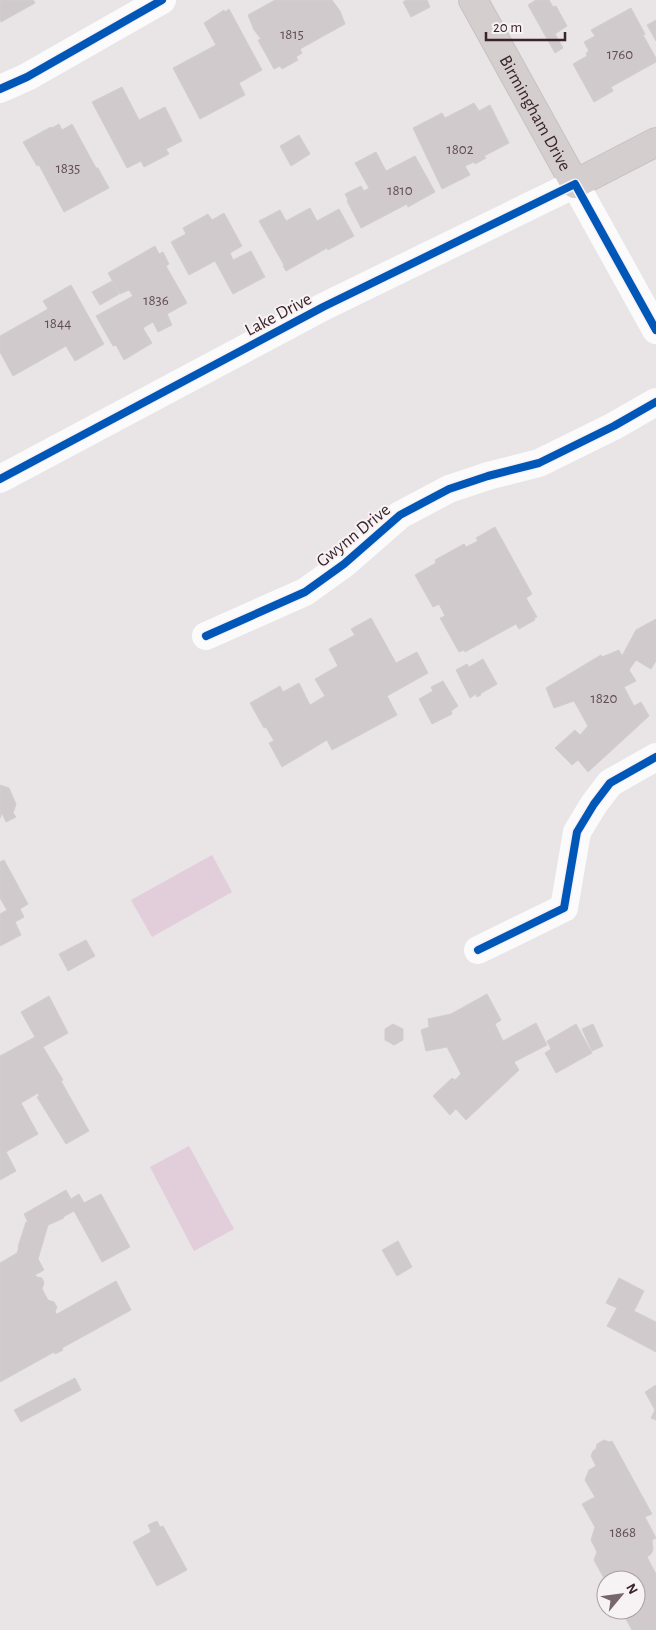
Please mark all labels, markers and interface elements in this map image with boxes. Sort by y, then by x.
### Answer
scale bar [486,10,565,42]
text: 20 m [493,20,522,35]
house number: 1815 [280,27,304,42]
house number: 1760 [607,47,633,62]
street label: Birmingham Drive [495,52,574,174]
house number: 1802 [446,142,474,157]
house number: 1835 [56,161,80,176]
house number: 1810 [387,183,413,198]
street label: Lake Drive [242,290,315,340]
house number: 1836 [143,293,169,308]
house number: 1844 [45,316,71,331]
street label: Gwynn Drive [313,501,394,571]
house number: 1820 [590,691,618,706]
house number: 1868 [610,1525,636,1540]
north arrow [596,1570,646,1620]
text: N [623,1582,640,1597]

